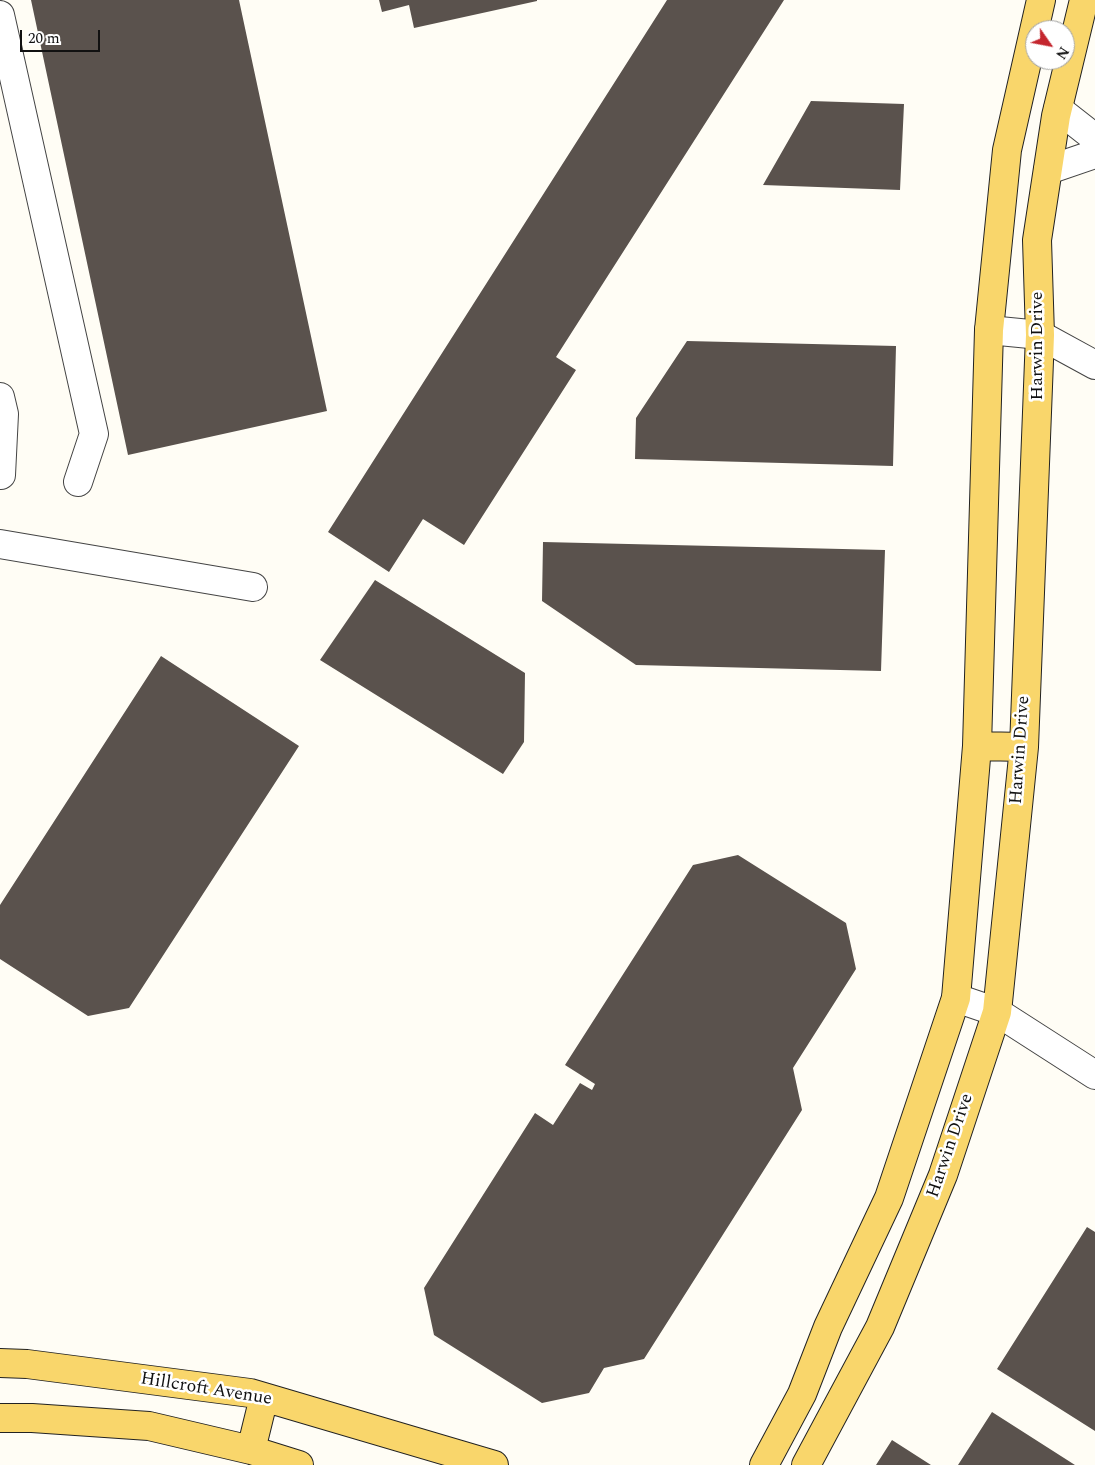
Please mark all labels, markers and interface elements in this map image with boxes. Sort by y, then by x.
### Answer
scale bar [22,20,102,52]
north arrow [1025,20,1075,70]
text: 20 m [28,27,60,50]
text: N [1050,42,1074,63]
street label: Harwin Drive [1027,292,1049,400]
street label: Harwin Drive [1006,695,1036,805]
street label: Harwin Drive [923,1091,979,1201]
street label: Hillcroft Avenue [139,1369,273,1411]

